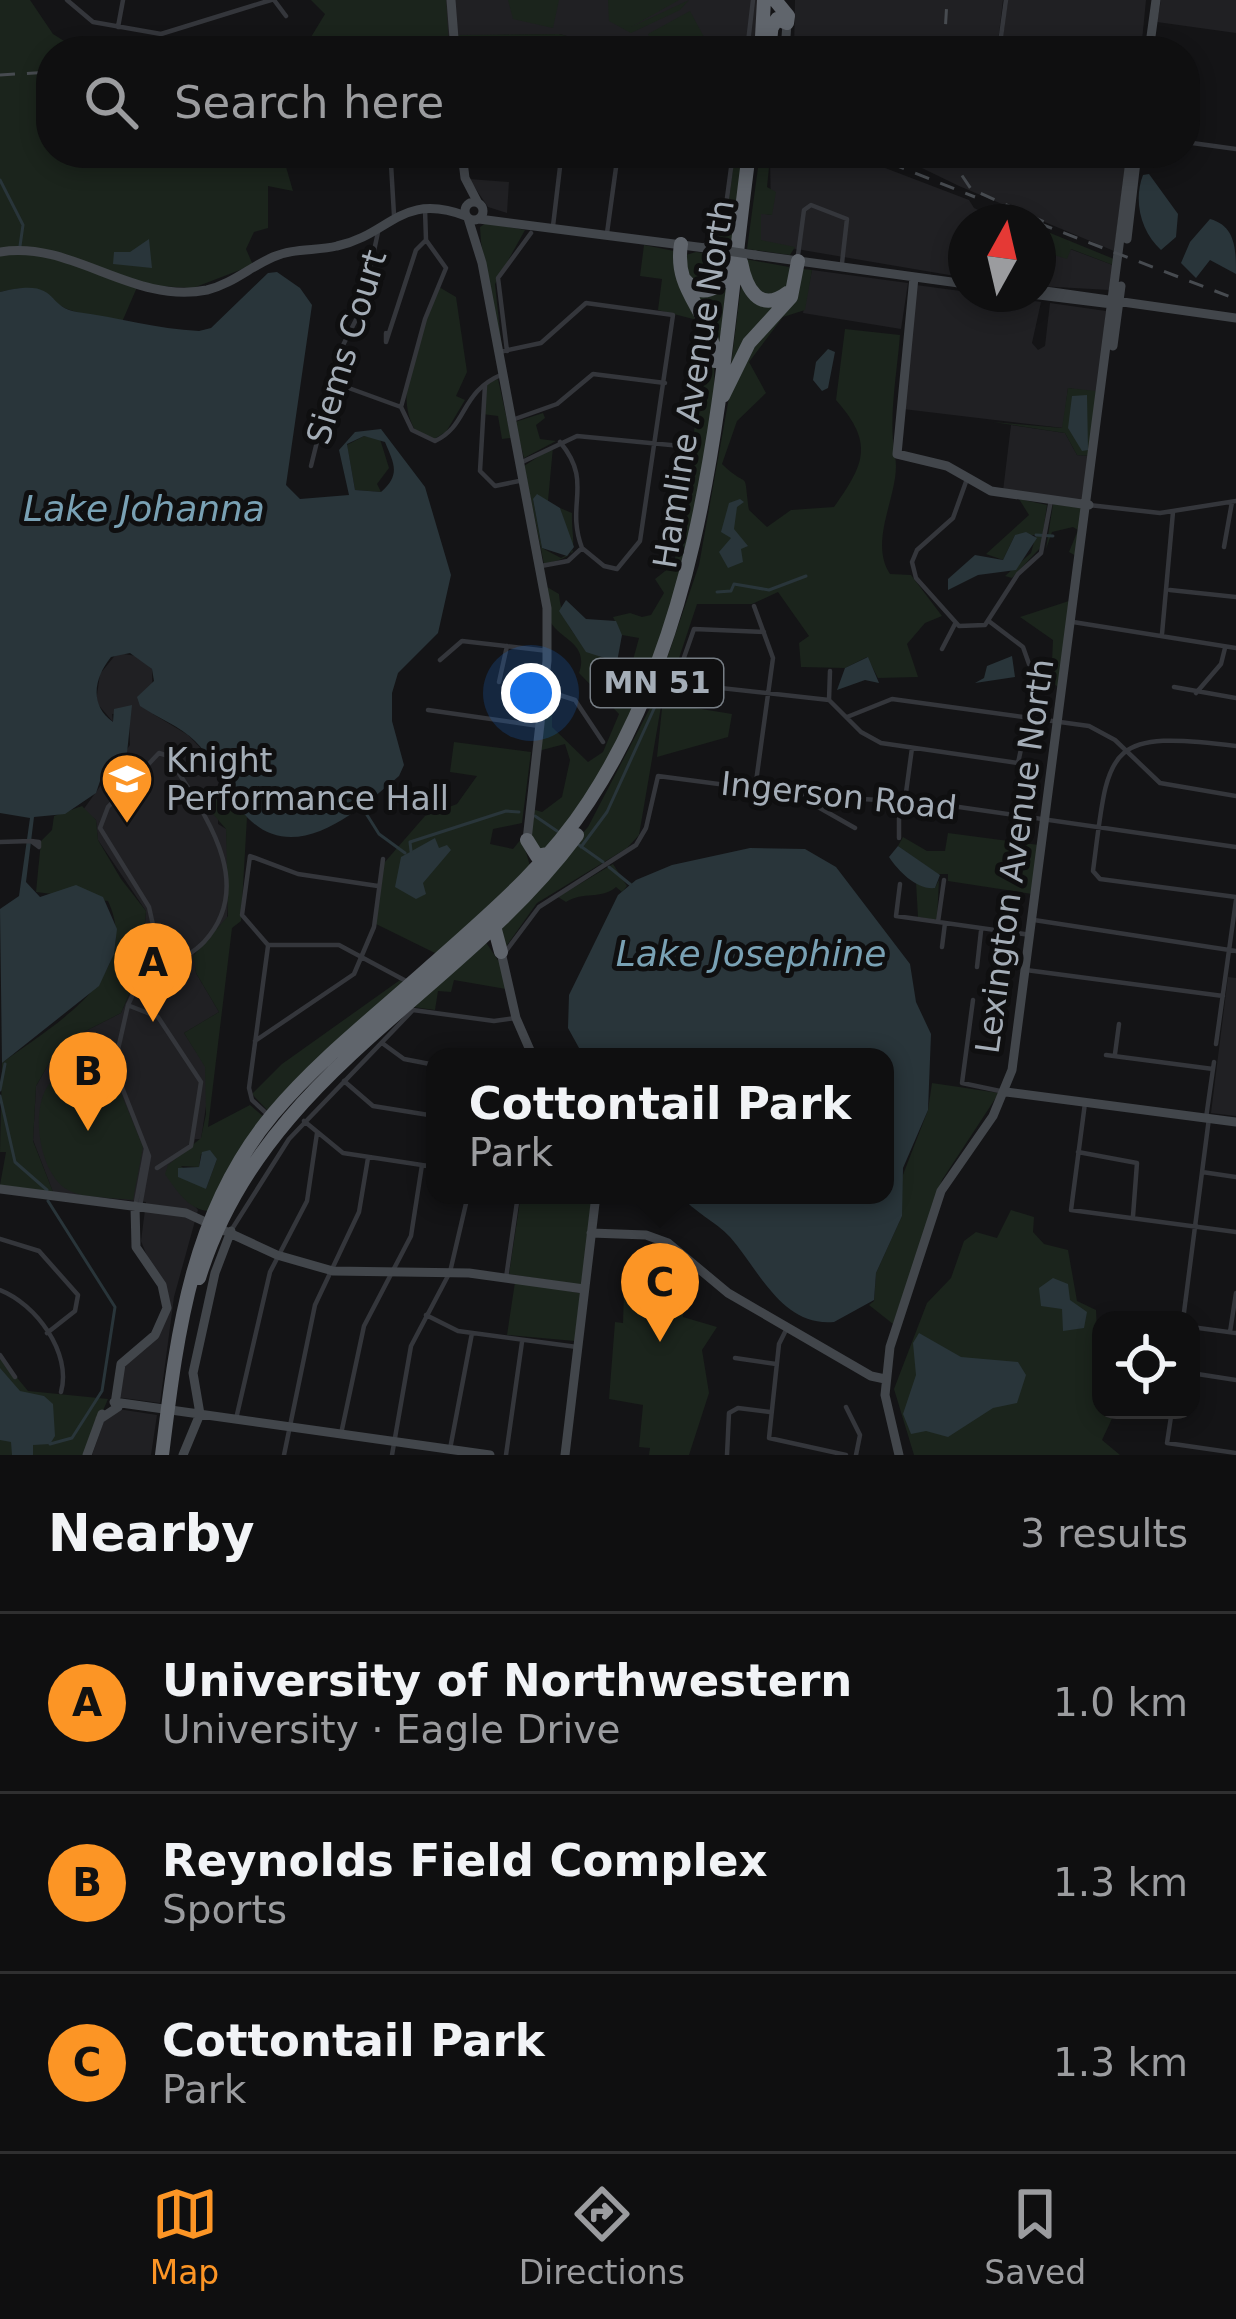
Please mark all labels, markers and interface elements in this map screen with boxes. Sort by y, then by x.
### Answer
search box [36,36,1200,168]
icon: search [78,69,144,135]
text: Search here [174,76,444,129]
street label: Hamline Avenue North [645,197,742,571]
north arrow [948,204,1056,312]
street label: Siems Court [298,245,395,449]
water label: Lake Johanna [23,488,265,529]
street label: Lexington Avenue North [967,656,1062,1056]
road number: MN 51 [591,659,723,707]
your location [501,663,561,723]
place label: Knight Performance Hall [166,741,449,818]
school or university icon: Knight Performance Hall [99,751,155,825]
street label: Ingerson Road [719,764,959,827]
pin: A [114,923,192,1022]
water label: Lake Josephine [616,933,886,974]
pin: B [49,1032,127,1131]
popup [426,1048,894,1204]
text: Cottontail Park [469,1077,851,1130]
text: Park [469,1130,553,1175]
pin: C [621,1243,699,1342]
map controls [1092,1311,1200,1419]
button: locate [1092,1311,1200,1419]
text: Nearby [48,1504,255,1563]
text: 3 results [1020,1511,1188,1556]
text: University of Northwestern [162,1654,852,1707]
text: A [72,1680,102,1725]
text: 1.0 km [1053,1680,1188,1725]
text: University · Eagle Drive [162,1707,620,1752]
text: Reynolds Field Complex [162,1834,768,1887]
text: B [72,1860,102,1905]
text: 1.3 km [1053,1860,1188,1905]
text: Sports [162,1887,287,1932]
text: Cottontail Park [162,2014,545,2067]
text: C [73,2040,101,2085]
text: 1.3 km [1053,2040,1188,2085]
text: Park [162,2067,246,2112]
tab: Map [150,2181,219,2292]
tab: Directions [519,2181,685,2292]
tab: Saved [984,2181,1086,2292]

